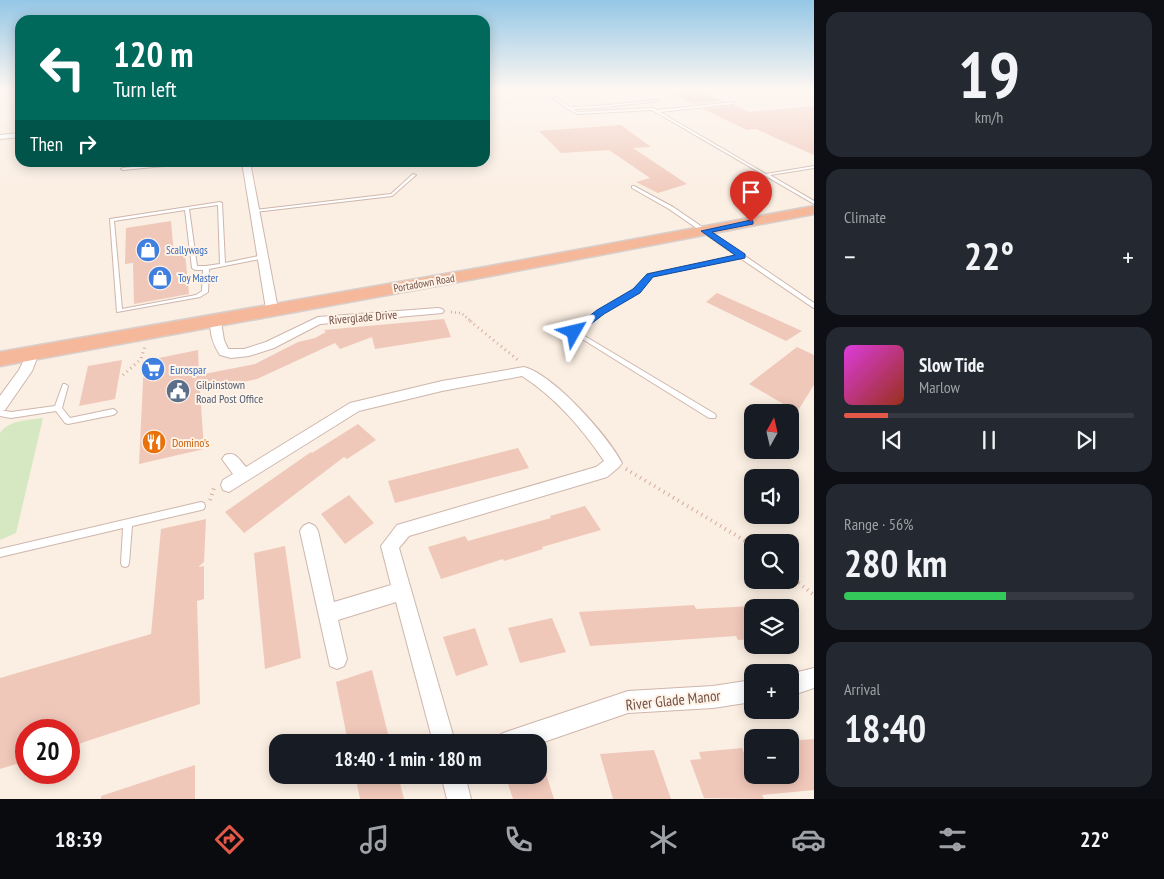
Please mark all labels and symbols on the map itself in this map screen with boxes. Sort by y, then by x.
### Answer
pin [730,171,772,222]
shop icon: Scallywags [135,237,161,263]
place label: Scallywags [166,243,208,257]
shop icon: Toy Master [147,265,173,291]
place label: Toy Master [178,271,218,285]
street label: Portadown Road [392,271,456,295]
position arrow [547,305,599,357]
street label: Riverglade Drive [328,307,398,327]
supermarket icon: Eurospar [140,356,166,382]
place label: Eurospar [170,362,207,377]
place label: Gilpinstown Road Post Office [196,377,263,406]
public building icon: Gilpinstown Road Post Office [165,378,191,404]
north arrow [744,404,799,459]
restaurant icon: Domino's [141,429,167,455]
place label: Domino's [172,435,209,450]
street label: River Glade Manor [625,685,722,714]
speed limit sign: 20 [15,719,80,784]

